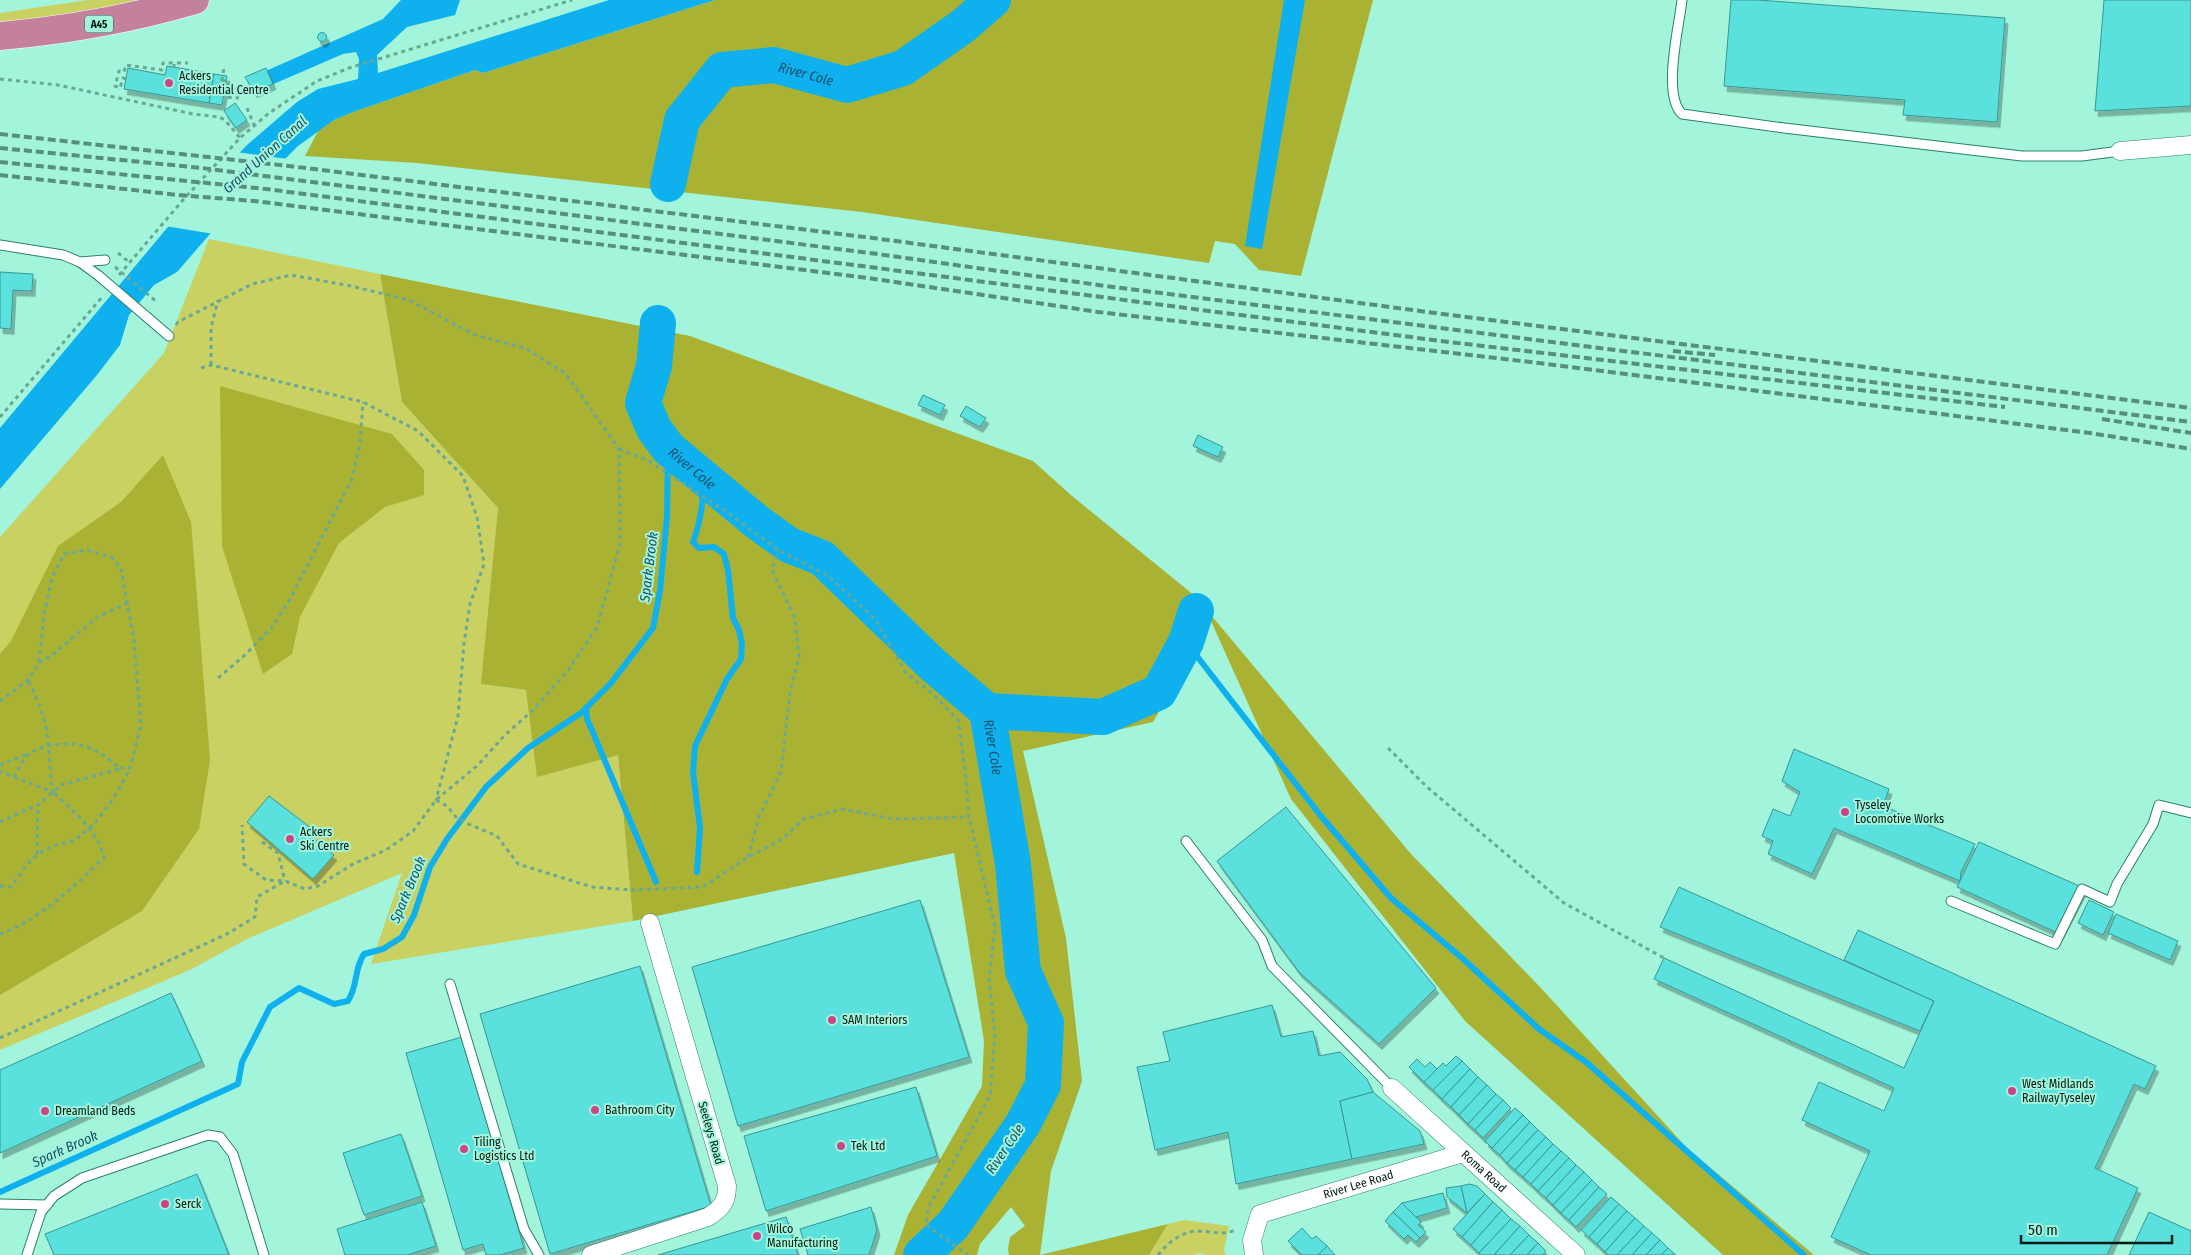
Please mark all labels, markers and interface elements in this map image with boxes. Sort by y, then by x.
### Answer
road number: A45 [85,15,113,32]
water label: River Cole [777,58,836,90]
place label: Ackers Residential Centre [179,69,269,97]
marker: Ackers Residential Centre [163,77,175,89]
water label: Grand Union Canal [220,113,311,197]
water label: River Cole [665,443,720,493]
water label: Spark Brook [636,531,662,604]
water label: River Cole [980,718,1006,777]
place label: Tyseley Locomotive Works [1855,798,1944,826]
marker: Tyseley Locomotive Works [1839,806,1851,818]
place label: Ackers Ski Centre [300,825,349,853]
marker: Ackers Ski Centre [284,833,296,845]
water label: Spark Brook [386,854,430,927]
place label: SAM Interiors [842,1013,907,1027]
marker: SAM Interiors [826,1014,838,1026]
place label: West Midlands RailwayTyseley [2022,1077,2096,1105]
marker: West Midlands RailwayTyseley [2006,1085,2018,1097]
street label: Seeleys Road [695,1100,727,1166]
place label: Bathroom City [605,1103,675,1117]
place label: Dreamland Beds [55,1104,135,1118]
marker: Bathroom City [589,1104,601,1116]
marker: Dreamland Beds [39,1105,51,1117]
water label: River Cole [982,1121,1028,1177]
water label: Spark Brook [29,1127,101,1171]
place label: Tiling Logistics Ltd [474,1135,534,1163]
place label: Tek Ltd [851,1139,885,1153]
marker: Tek Ltd [835,1140,847,1152]
marker: Tiling Logistics Ltd [458,1143,470,1155]
street label: Roma Road [1459,1147,1509,1195]
street label: River Lee Road [1322,1167,1395,1202]
place label: Serck [175,1197,202,1211]
marker: Serck [159,1198,171,1210]
scale bar [2021,1212,2172,1244]
text: 50 m [2028,1221,2058,1239]
place label: Wilco Manufacturing [767,1222,838,1250]
marker: Wilco Manufacturing [751,1230,763,1242]

